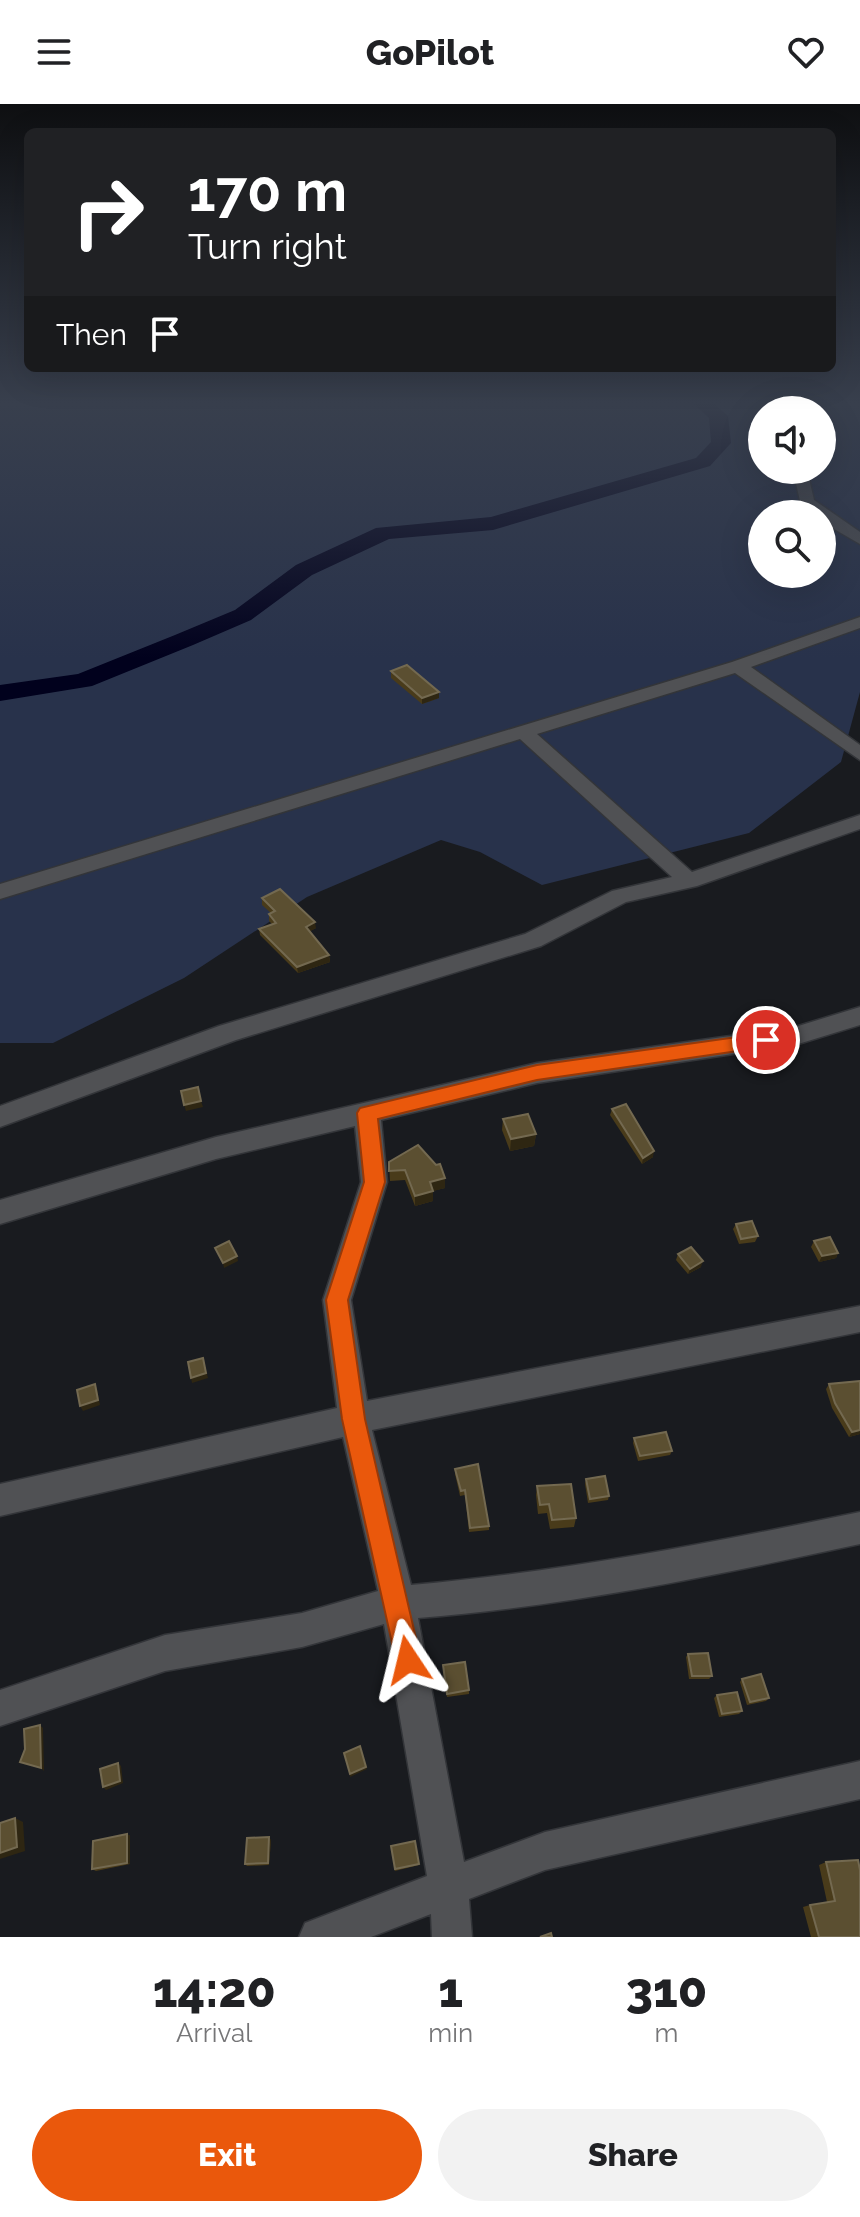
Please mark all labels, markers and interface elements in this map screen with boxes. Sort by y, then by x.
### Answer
icon: menu [32,30,76,74]
icon: heart [784,30,828,74]
text: GoPilot [366,31,494,73]
text: 170 m [188,158,347,224]
icon: right [56,160,160,264]
text: Turn right [188,225,347,267]
icon: arrive [143,312,187,356]
text: Then [56,317,127,352]
map controls [748,396,836,588]
button: sound [748,396,836,484]
button: search [748,500,836,588]
pin [732,1006,800,1074]
icon: arrive [744,1018,788,1062]
position arrow [366,1618,450,1702]
text: 14:20 [153,1962,276,2018]
text: 1 [438,1962,463,2018]
text: 310 [626,1962,707,2018]
text: Arrival [176,2018,252,2048]
text: min [428,2018,473,2048]
text: m [655,2018,678,2048]
button: Exit [32,2109,422,2201]
button: Share [438,2109,828,2201]

